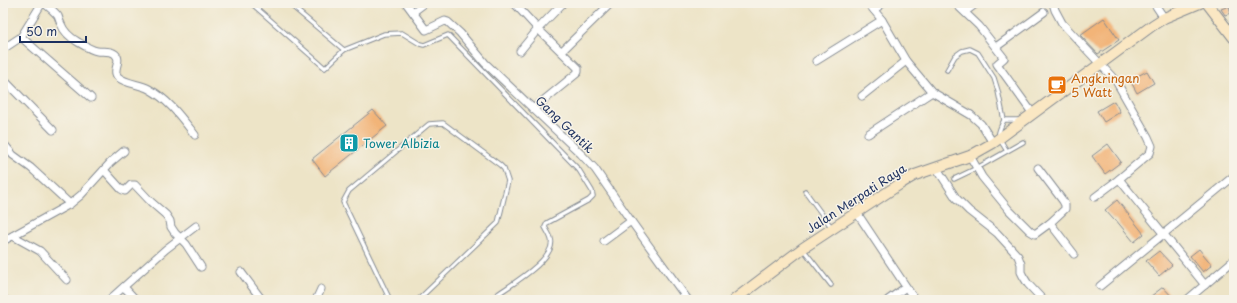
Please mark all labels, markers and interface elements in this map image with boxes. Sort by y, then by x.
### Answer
scale bar [20,18,86,44]
text: 50 m [26,22,57,40]
place label: Angkringan 5 Watt [1071,69,1139,101]
cafe icon: Angkringan 5 Watt [1046,74,1068,96]
street label: Gang Gantik [532,91,598,157]
building icon: Tower Albizia [338,132,360,154]
place label: Tower Albizia [363,134,440,152]
street label: Jalan Merpati Raya [802,159,910,237]

